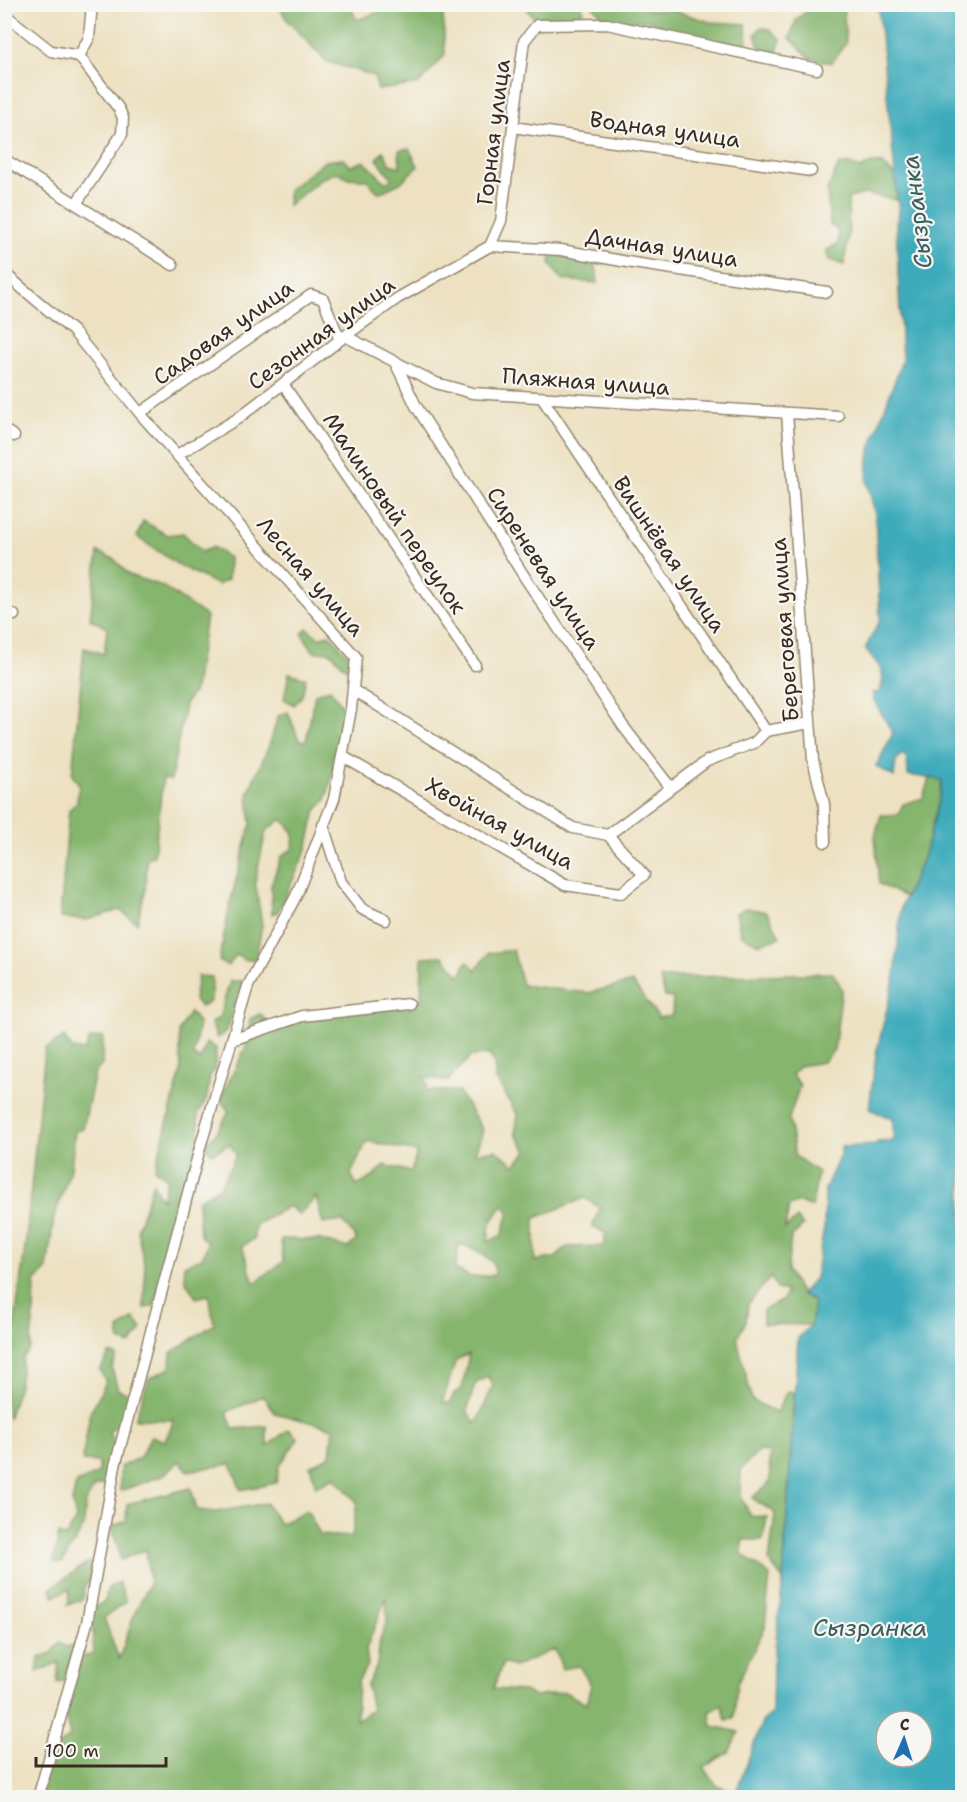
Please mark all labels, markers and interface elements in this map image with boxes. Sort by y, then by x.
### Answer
street label: Горная улица [470,57,517,207]
street label: Водная улица [588,105,742,154]
water label: Сызранка [894,153,940,271]
street label: Дачная улица [584,221,740,274]
street label: Сезонная улица [242,270,401,397]
street label: Садовая улица [147,273,300,392]
street label: Пляжная улица [501,361,671,402]
street label: Малиновый переулок [316,407,473,620]
street label: Вишнёвая улица [606,470,733,638]
street label: Сиреневая улица [480,481,607,655]
street label: Лесная улица [251,510,371,643]
street label: Береговая улица [764,537,805,723]
street label: Хвойная улица [420,771,579,876]
water label: Сызранка [813,1612,927,1644]
north arrow [874,1709,934,1769]
text: С [899,1714,910,1735]
scale bar [36,1730,166,1768]
text: 100 m [45,1739,99,1763]

